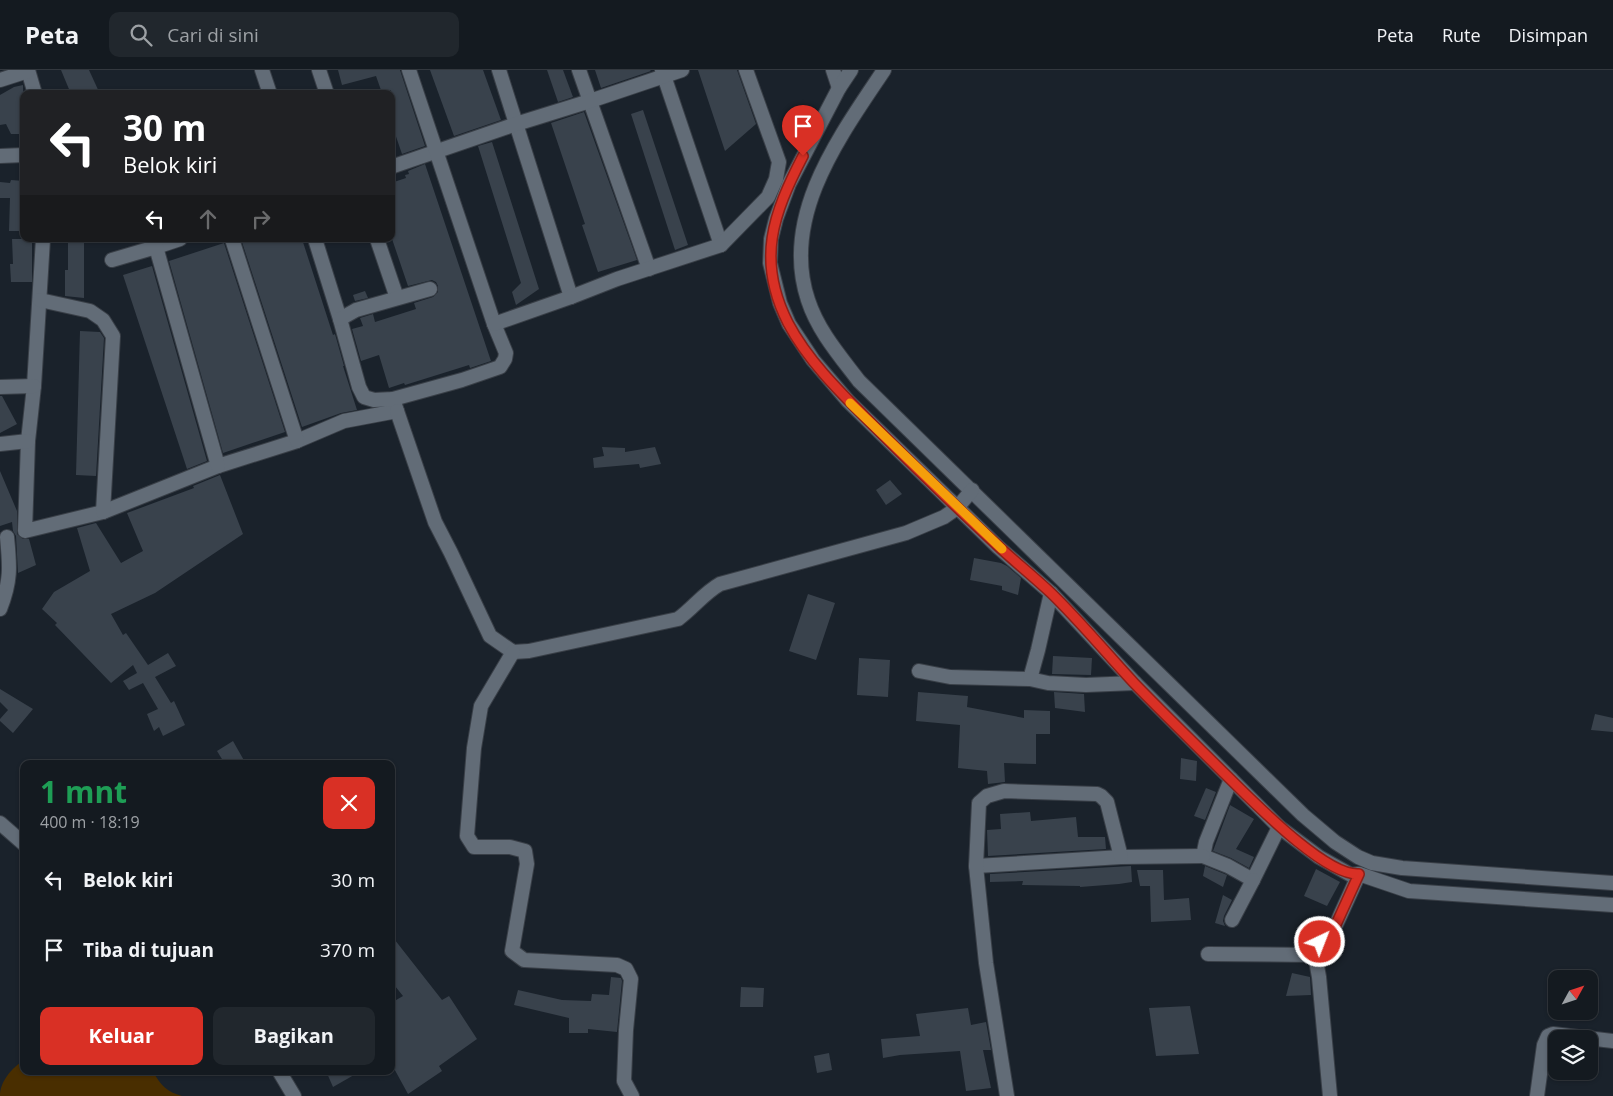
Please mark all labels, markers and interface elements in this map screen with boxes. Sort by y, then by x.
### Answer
search box [109,12,459,57]
text: Peta [25,18,79,51]
icon: search [127,21,155,49]
text: Cari di sini [167,22,259,48]
text: Peta [1377,23,1414,47]
text: Rute [1442,23,1481,47]
text: Disimpan [1509,23,1588,47]
text: 30 m [123,104,206,151]
pin [782,105,824,156]
icon: left [40,110,105,175]
icon: arrive [789,112,817,140]
text: Belok kiri [123,149,217,179]
icon: left [141,205,169,233]
icon: ahead [194,205,222,233]
icon: right [247,205,275,233]
text: 1 mnt [40,771,127,812]
button: close [323,777,375,829]
text: 400 m · 18:19 [40,811,140,833]
icon: left [40,866,68,894]
text: Belok kiri [83,867,173,893]
text: 30 m [331,867,375,893]
position arrow [1293,915,1345,967]
icon: arrive [40,936,68,964]
text: Tiba di tujuan [83,937,214,963]
text: 370 m [320,937,375,963]
north arrow [1548,970,1598,1020]
map controls [1548,970,1598,1080]
button: Keluar [40,1007,203,1065]
button: Bagikan [213,1007,375,1065]
button: layers [1548,1030,1598,1080]

